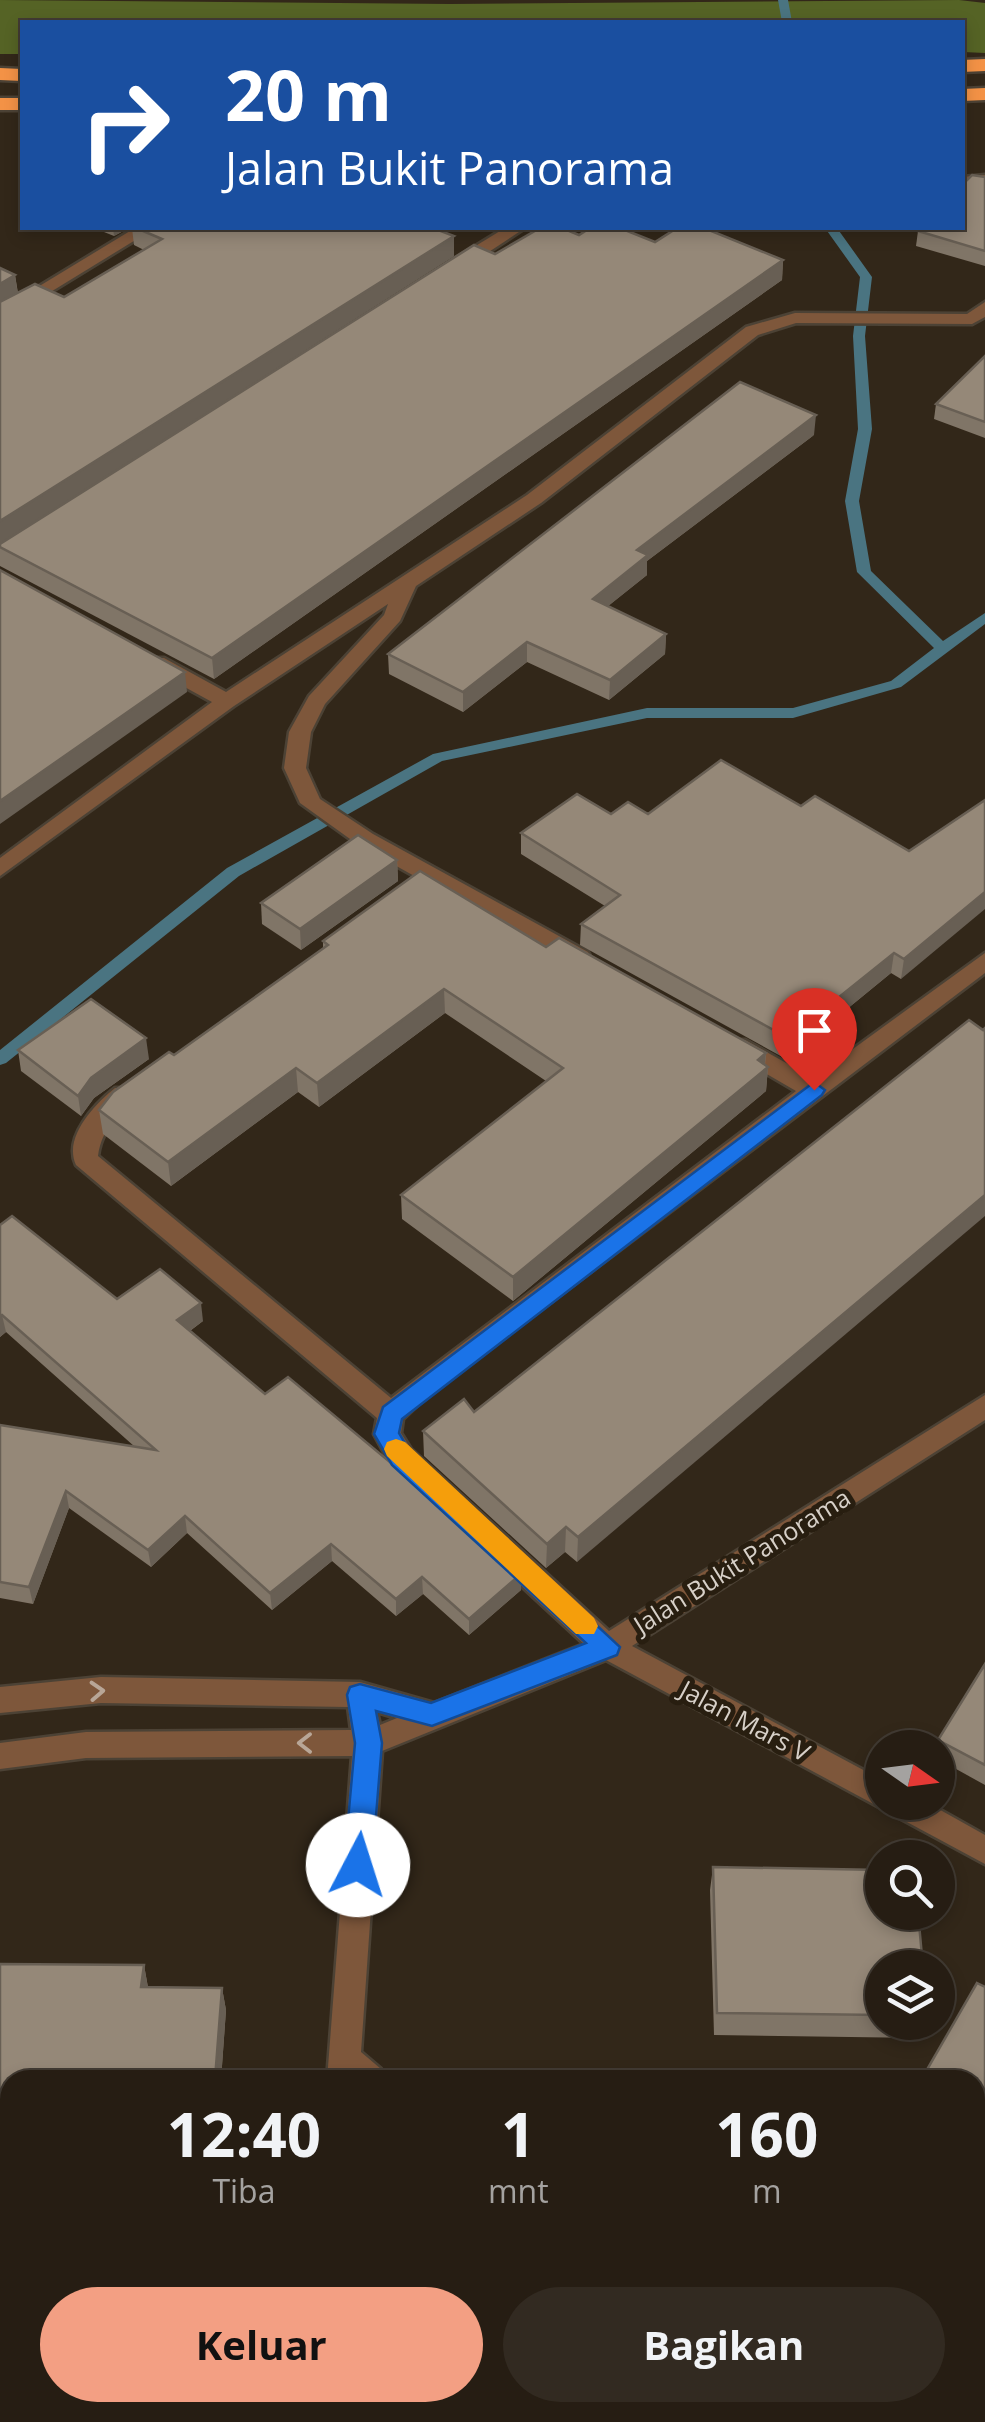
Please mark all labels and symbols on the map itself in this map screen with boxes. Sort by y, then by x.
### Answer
pin [772,988,857,1091]
street label: Jalan Bukit Panorama [625,1480,856,1642]
street label: Jalan Mars V [673,1671,816,1769]
one-way arrow [90,1681,106,1702]
north arrow [865,1730,955,1820]
one-way arrow [297,1732,312,1754]
position arrow [306,1813,410,1917]

